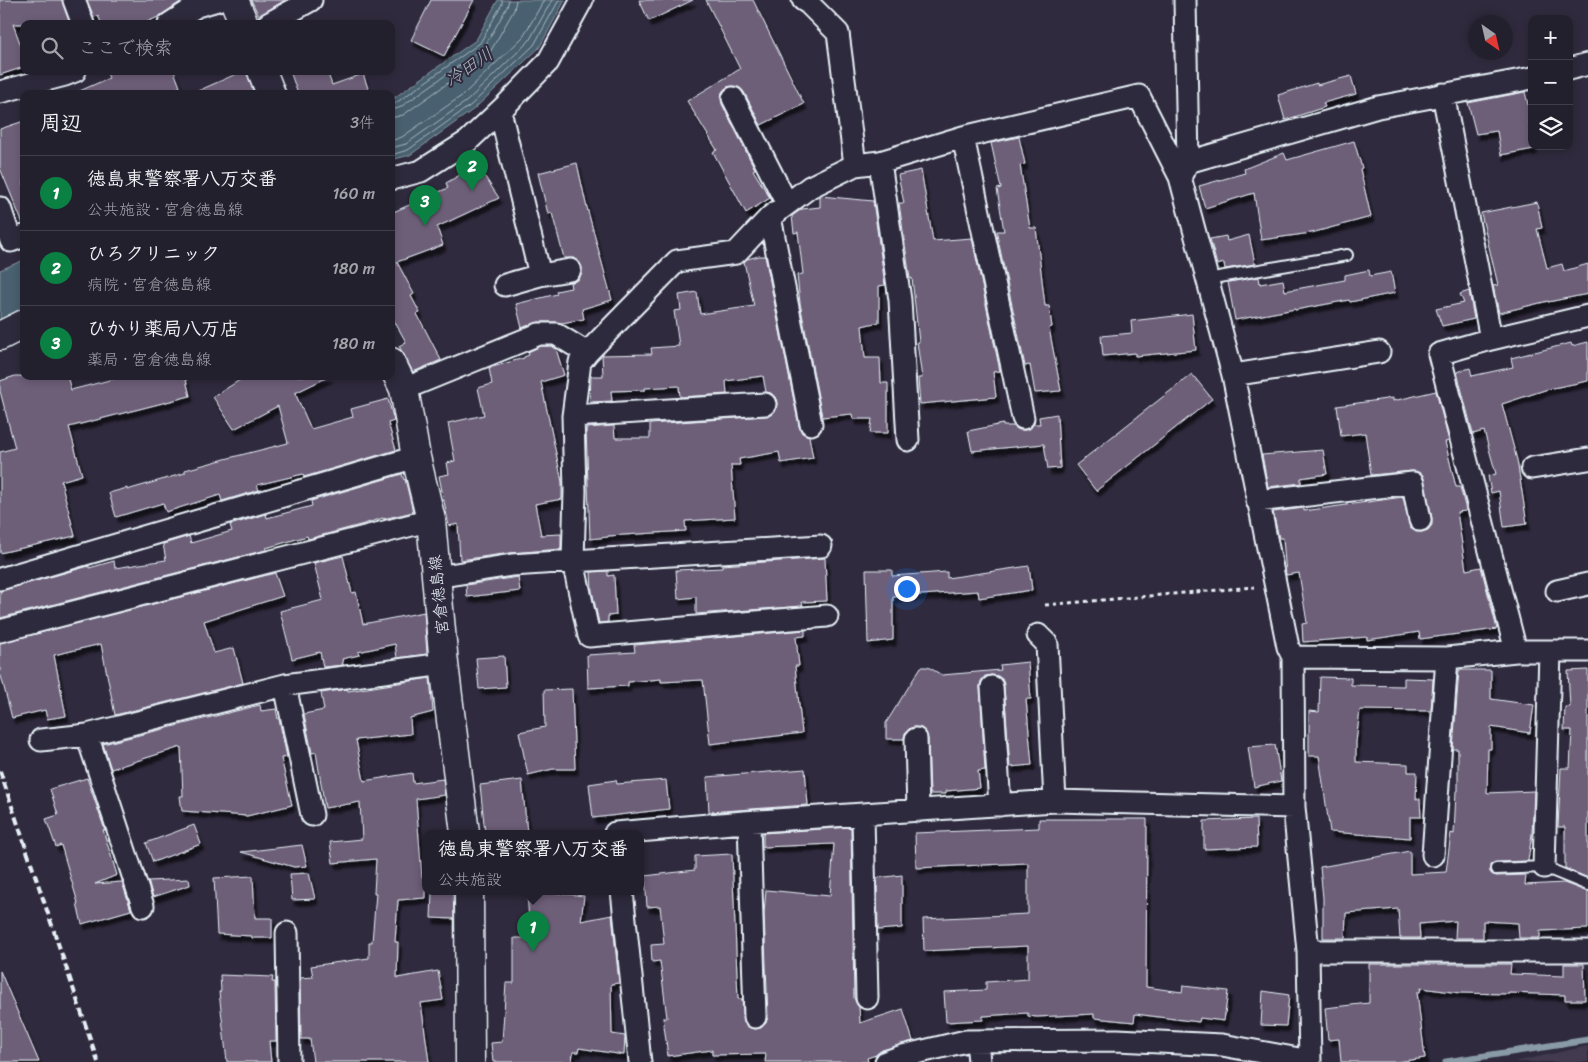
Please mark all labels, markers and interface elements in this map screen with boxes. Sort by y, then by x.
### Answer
north arrow [1468,15,1513,60]
map controls [1528,15,1573,150]
button: + [1528,15,1573,60]
search box [20,20,395,75]
text: ここで検索 [78,31,173,64]
icon: search [38,34,66,62]
water label: 冷田川 [438,38,500,96]
button: − [1528,60,1573,105]
text: 周辺 [40,104,82,142]
button: layers [1528,105,1573,150]
text: 3件 [350,108,375,137]
pin: 2 [456,150,488,191]
text: 徳島東警察署八万交番 [87,162,277,195]
text: 1 [53,179,59,208]
text: 160 m [332,179,375,208]
pin: 3 [409,185,441,226]
text: 公共施設 · 宮倉徳島線 [87,195,244,224]
text: ひろクリニック [87,237,220,270]
text: 2 [51,254,61,283]
text: 180 m [332,254,375,283]
text: 病院 · 宮倉徳島線 [87,270,212,299]
text: ひかり薬局八万店 [87,312,239,345]
text: 3 [52,329,60,358]
text: 180 m [332,329,375,358]
text: 薬局 · 宮倉徳島線 [87,345,212,374]
street label: 宮倉徳島線 [420,554,457,636]
your location [894,576,920,602]
popup [422,830,644,895]
text: 徳島東警察署八万交番 [438,832,628,865]
text: 公共施設 [438,865,502,894]
pin: 1 [517,911,549,952]

